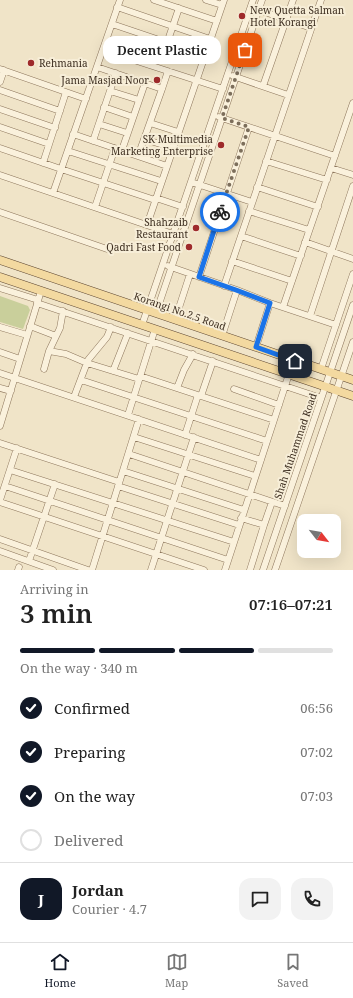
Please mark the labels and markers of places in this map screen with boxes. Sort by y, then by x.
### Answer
place label: New Quetta Salman Hotel Korangi [250,3,345,29]
marker: New Quetta Salman Hotel Korangi [237,11,247,21]
pin [228,33,262,67]
callout: Decent Plastic [103,36,221,64]
place label: Rehmania [39,56,88,70]
marker: Rehmania [26,58,36,68]
place label: Jama Masjad Noor [60,73,149,87]
marker: Jama Masjad Noor [152,75,162,85]
place label: SK Multimedia Marketing Enterprise [111,132,213,158]
marker: SK Multimedia Marketing Enterprise [216,140,226,150]
place label: Shahzaib Restaurant [136,215,188,241]
marker: Shahzaib Restaurant [191,223,201,233]
place label: Qadri Fast Food [106,240,181,254]
marker: Qadri Fast Food [184,242,194,252]
pin [278,344,312,378]

